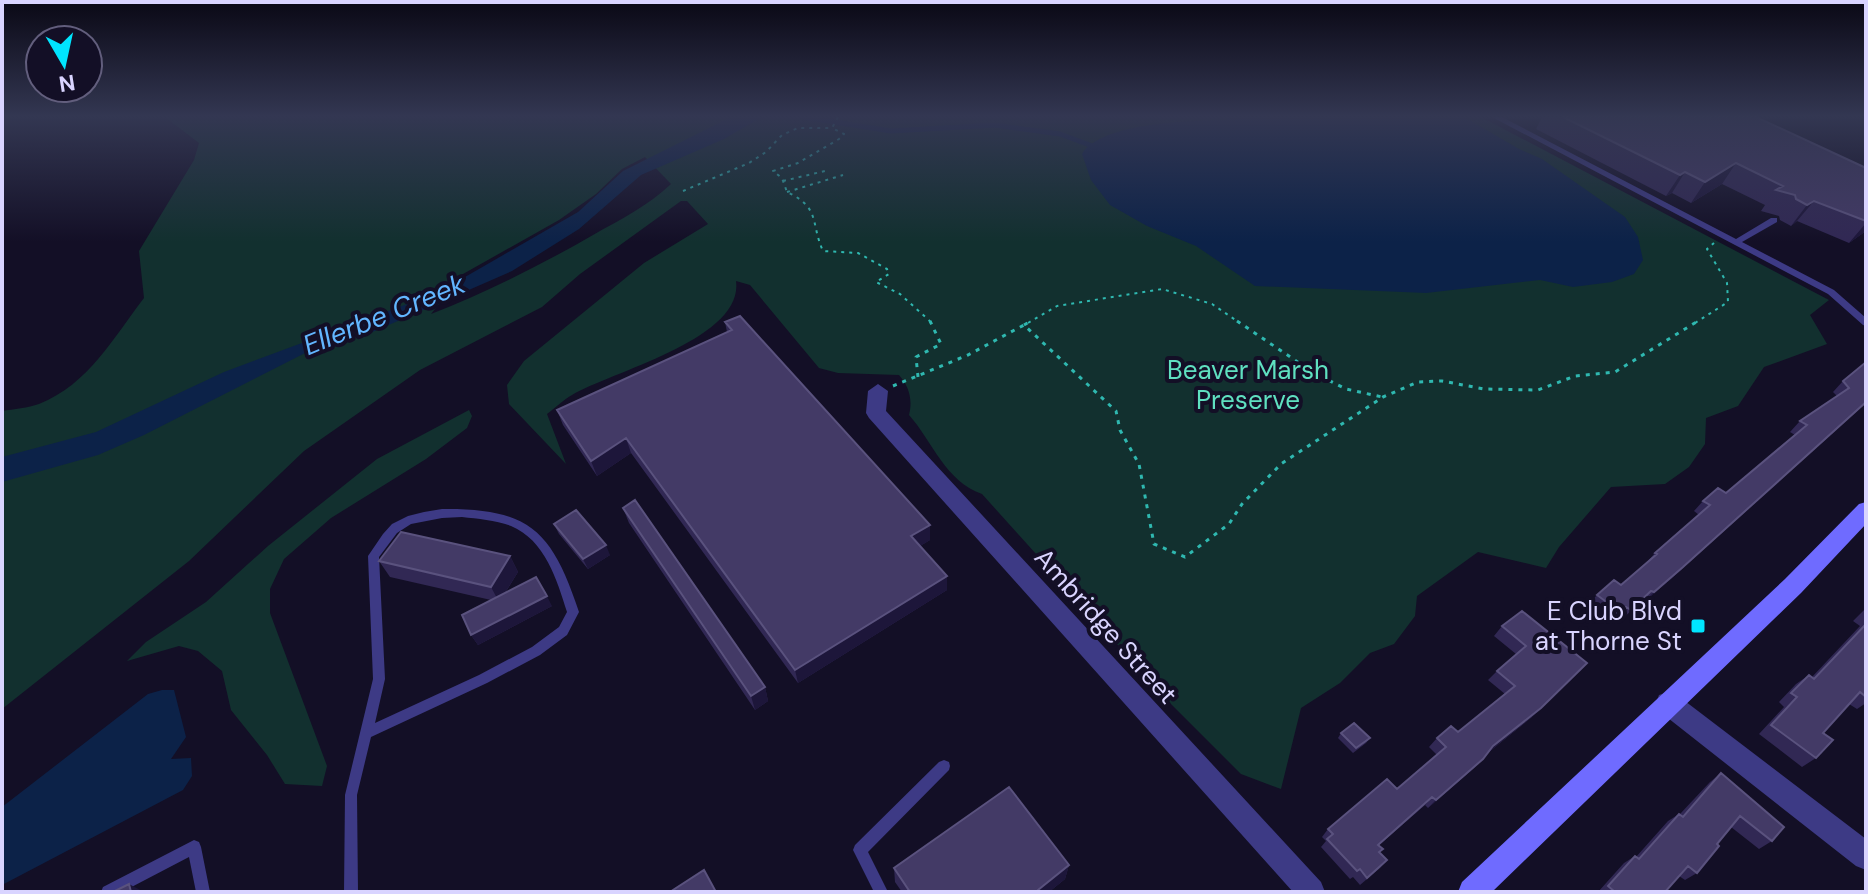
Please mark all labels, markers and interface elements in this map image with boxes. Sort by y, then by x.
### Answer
north arrow [24,24,104,104]
text: N [57,68,77,99]
water label: Ellerbe Creek [298,265,471,364]
park label: Beaver Marsh Preserve [1167,353,1329,417]
street label: Ambridge Street [1027,541,1185,711]
place label: E Club Blvd at Thorne St [1535,594,1682,658]
marker: E Club Blvd at Thorne St [1689,617,1707,635]

